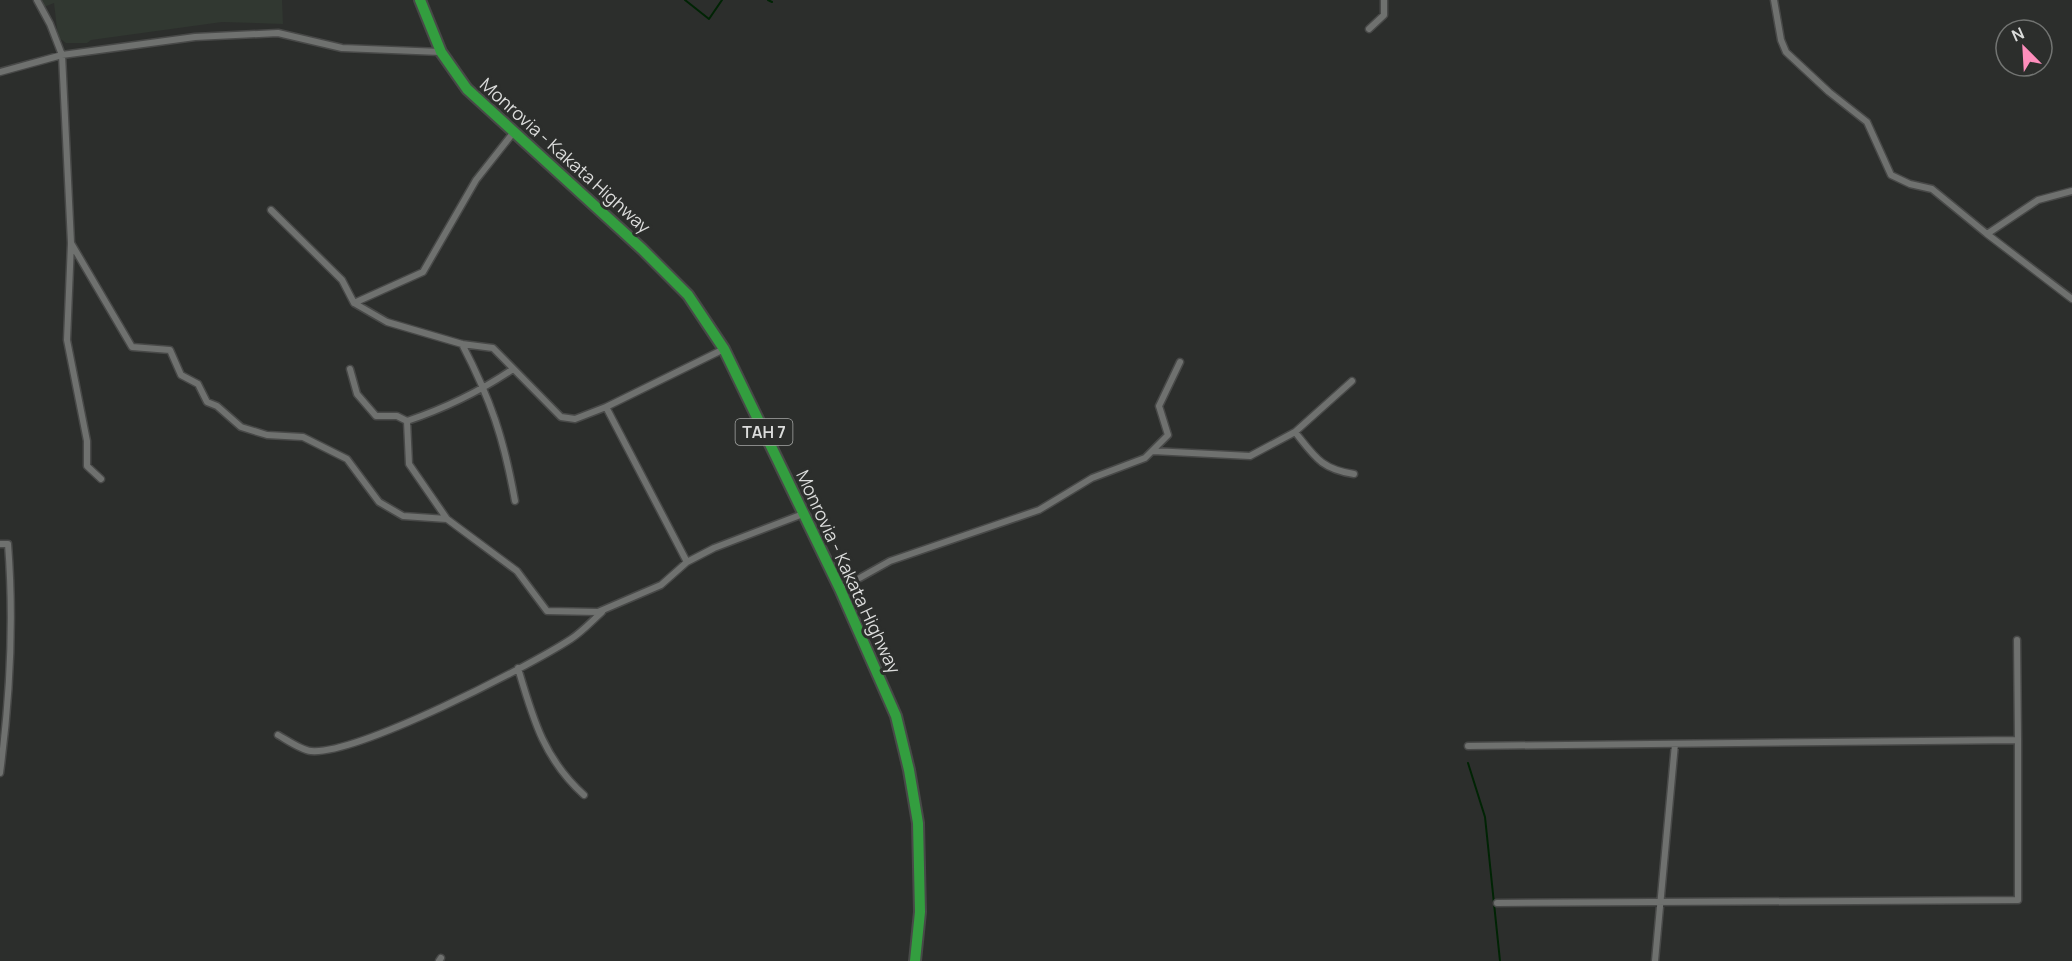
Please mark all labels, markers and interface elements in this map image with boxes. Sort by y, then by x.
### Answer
north arrow [1994,18,2054,78]
text: N [2008,22,2028,47]
street label: Monrovia - Kakata Highway [475,72,656,239]
road number: TAH 7 [736,419,792,445]
street label: Monrovia - Kakata Highway [791,466,907,678]

